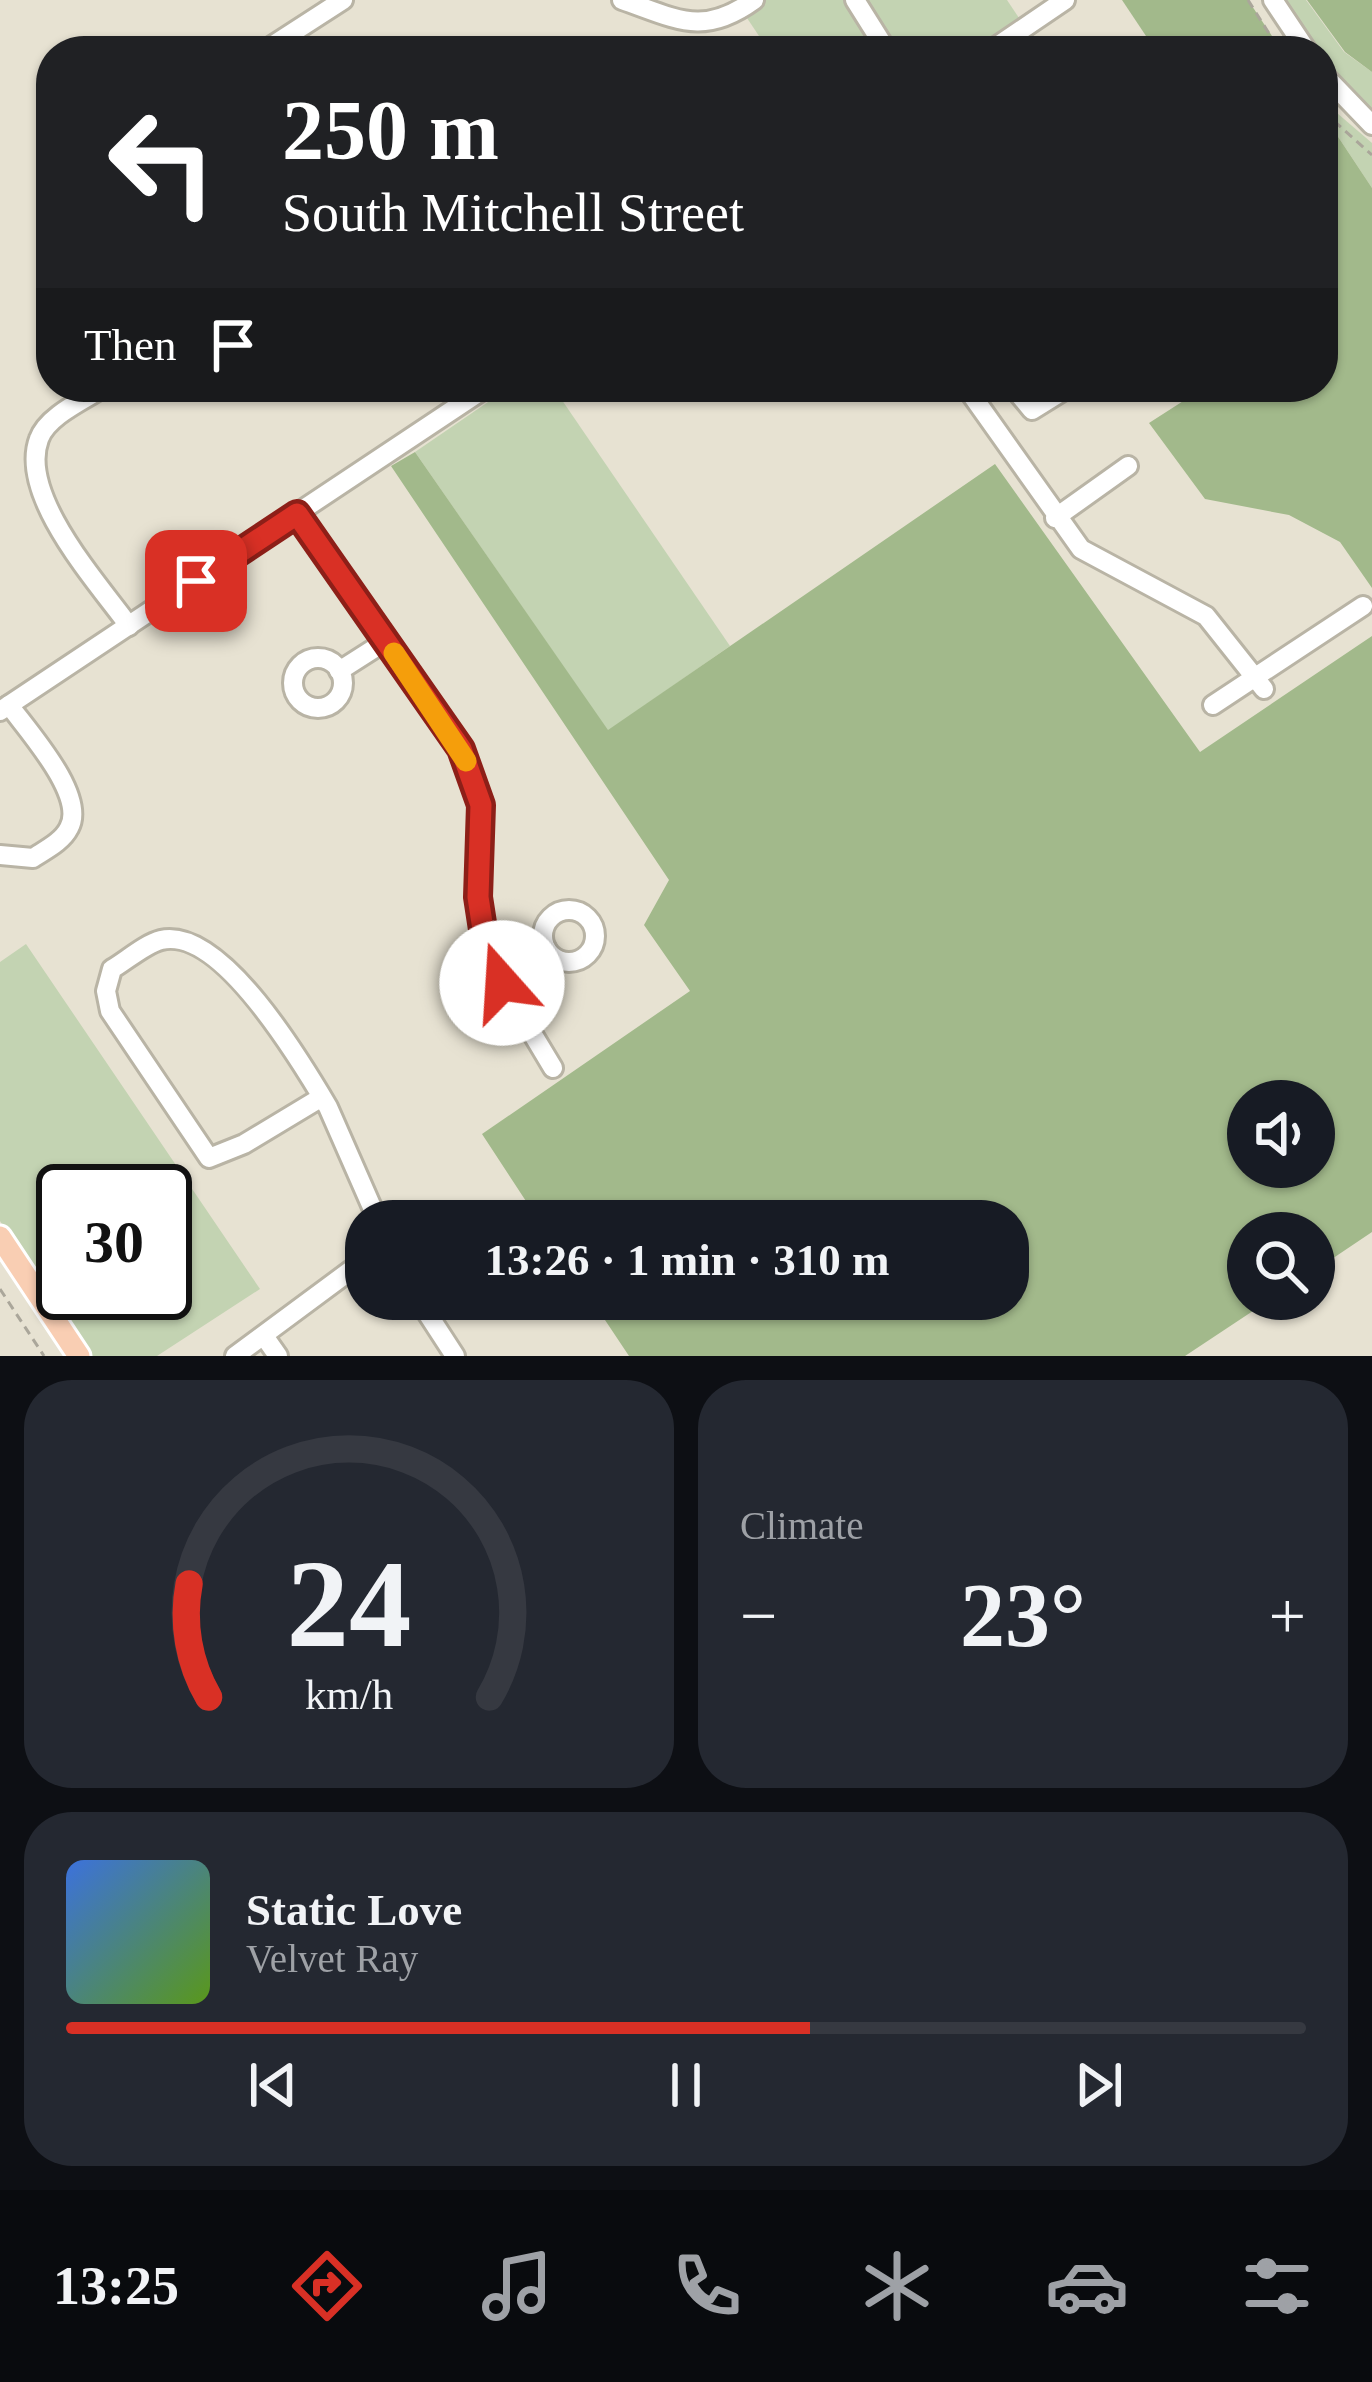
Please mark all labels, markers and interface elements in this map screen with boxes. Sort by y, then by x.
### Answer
icon: left [84,84,240,240]
text: 250 m [282,84,499,177]
text: South Mitchell Street [282,183,744,243]
icon: arrive [200,312,266,378]
text: Then [84,320,176,370]
pin [145,530,247,632]
icon: arrive [163,548,229,614]
position arrow [439,920,565,1046]
map controls [1227,1080,1335,1320]
button: sound [1227,1080,1335,1188]
speed limit sign: 30 [36,1164,192,1320]
button: search [1227,1212,1335,1320]
text: 13:26 · 1 min · 310 m [485,1235,890,1285]
text: Climate [740,1504,863,1547]
text: 24 [287,1535,411,1673]
text: 23° [960,1566,1086,1665]
text: − [740,1579,777,1652]
text: + [1269,1579,1306,1652]
text: km/h [305,1671,393,1718]
text: Static Love [246,1885,462,1935]
text: Velvet Ray [246,1937,418,1980]
icon: previous [240,2052,306,2118]
icon: pause [653,2052,719,2118]
icon: next [1066,2052,1132,2118]
icon: directions [285,2244,369,2328]
icon: music [475,2244,559,2328]
icon: phone [665,2244,749,2328]
icon: climate [855,2244,939,2328]
icon: car [1045,2244,1129,2328]
icon: filters [1235,2244,1319,2328]
text: 13:25 [53,2256,179,2316]

